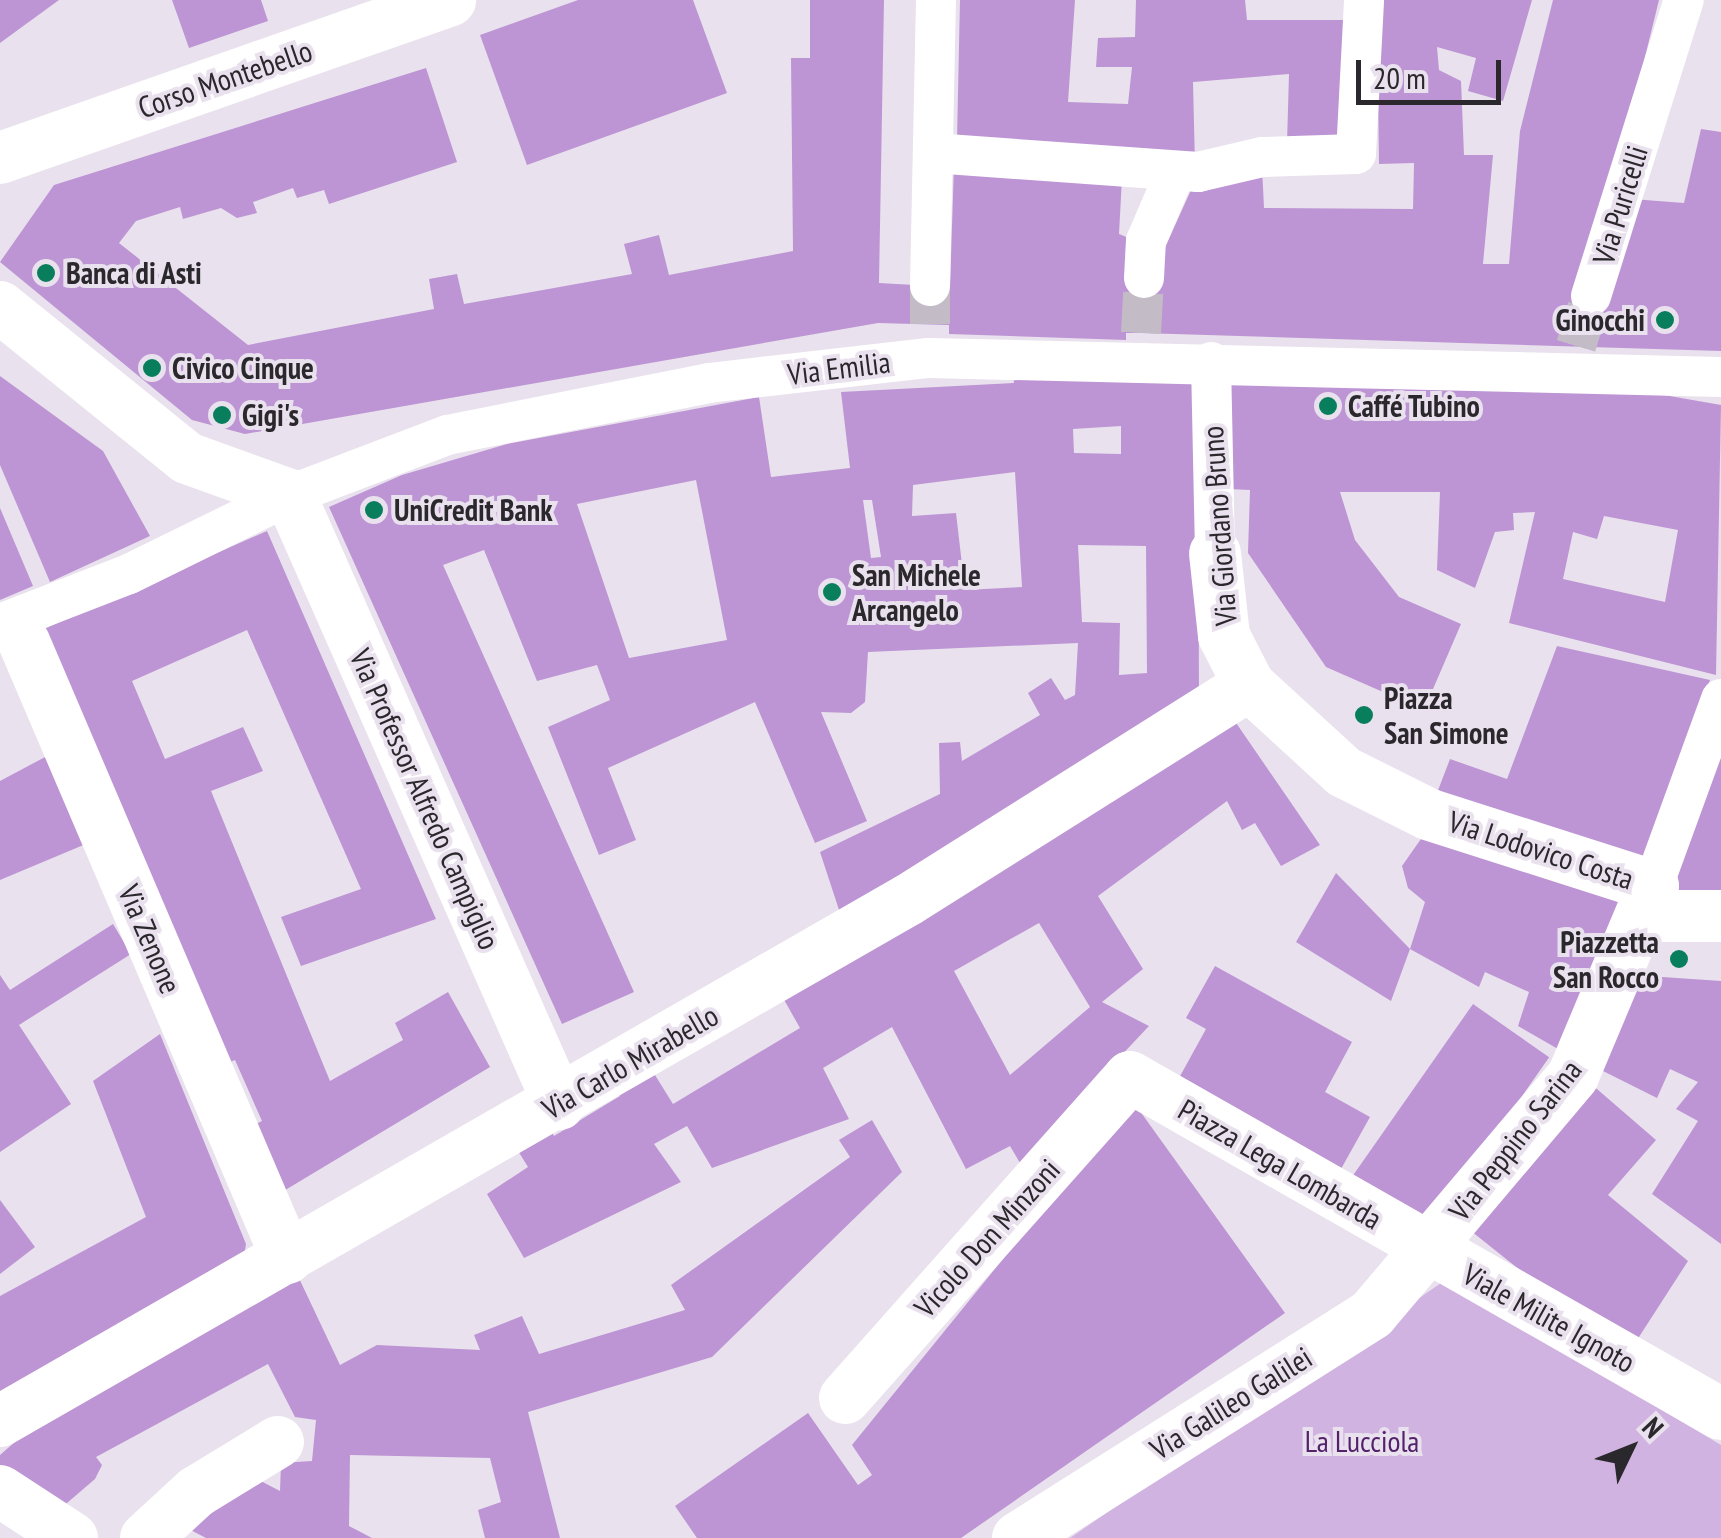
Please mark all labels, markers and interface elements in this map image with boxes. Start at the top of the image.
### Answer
street label: Corso Montebello [133,32,317,126]
scale bar [1361,40,1506,102]
text: 20 m [1373,58,1426,97]
street label: Via Puricelli [1585,141,1655,269]
place label: Banca di Asti [66,255,203,291]
marker: Banca di Asti [35,262,57,284]
place label: Ginocchi [1556,302,1645,338]
marker: Ginocchi [1654,309,1676,331]
street label: Via Emilia [786,344,892,392]
place label: Civico Cinque [172,350,314,386]
marker: Civico Cinque [141,357,163,379]
place label: Caffé Tubino [1348,388,1481,424]
marker: Caffé Tubino [1317,395,1339,417]
place label: Gigi's [242,397,299,433]
marker: Gigi's [211,404,233,426]
street label: Via Giordano Bruno [1194,425,1244,627]
place label: UniCredit Bank [394,492,553,528]
marker: UniCredit Bank [363,499,385,521]
place label: San Michele Arcangelo [852,557,981,628]
marker: San Michele Arcangelo [821,581,843,603]
street label: Via Professor Alfredo Campiglio [342,643,508,955]
place label: Piazza San Simone [1384,680,1509,750]
marker: Piazza San Simone [1353,704,1375,726]
street label: Via Lodovico Costa [1444,803,1638,897]
street label: Via Zenone [111,879,189,999]
place label: Piazzetta San Rocco [1553,924,1659,994]
marker: Piazzetta San Rocco [1668,948,1690,970]
street label: Via Carlo Mirabello [536,997,724,1127]
street label: Via Peppino Sarina [1441,1053,1589,1227]
street label: Piazza Lega Lombarda [1172,1091,1388,1237]
street label: Vicolo Don Minzoni [907,1152,1067,1324]
street label: Viale Milite Ignoto [1457,1256,1641,1380]
street label: Via Galileo Galilei [1144,1339,1318,1467]
north arrow [1581,1398,1681,1498]
text: N [1635,1409,1672,1445]
park label: La Lucciola [1305,1423,1419,1459]

